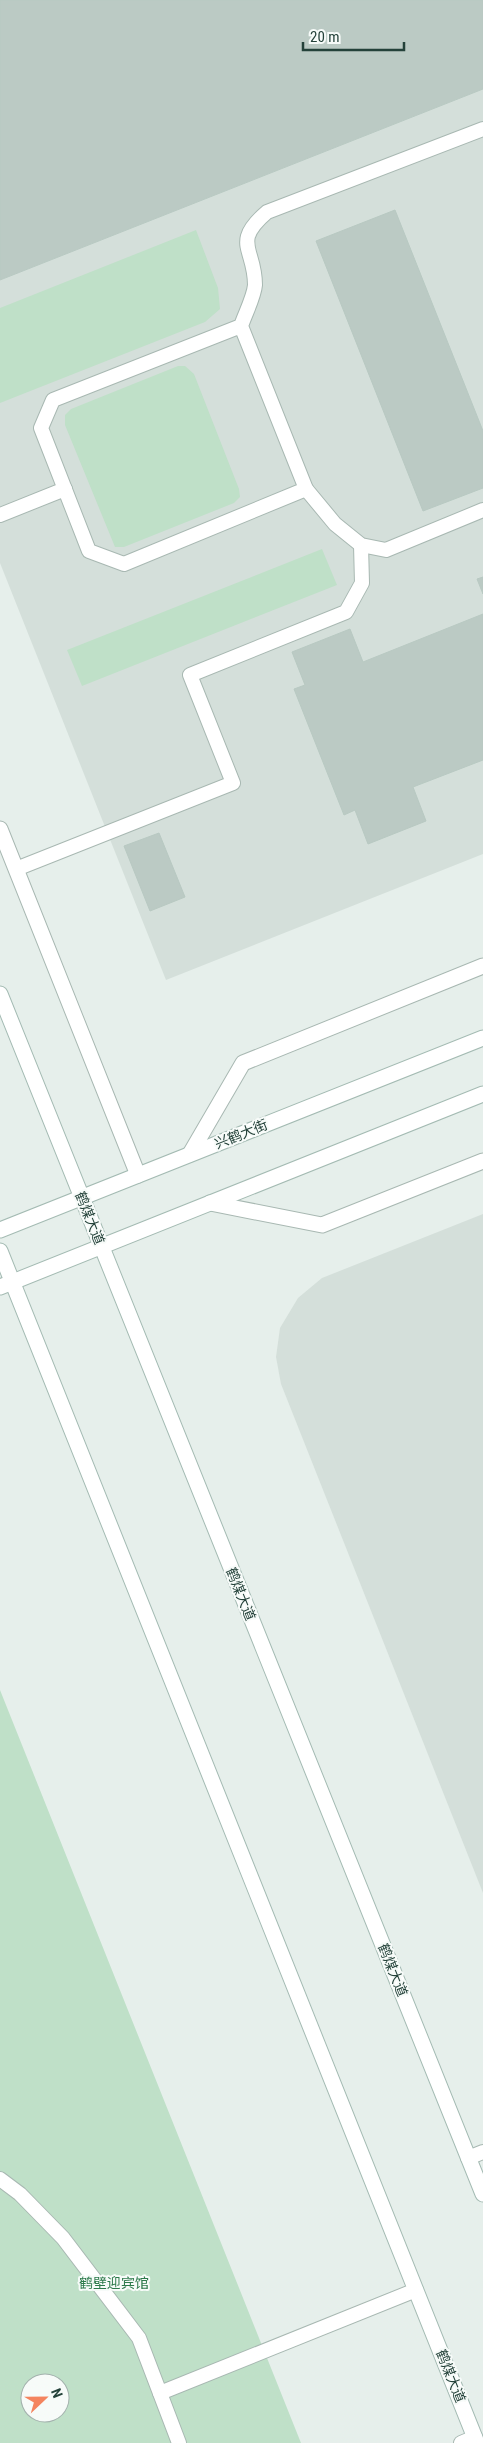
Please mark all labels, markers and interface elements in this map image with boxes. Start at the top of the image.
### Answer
scale bar [303,20,404,52]
text: 20 m [310,28,340,46]
street label: 兴鹤大街 [212,1116,270,1152]
street label: 鹤煤大道 [72,1189,108,1247]
street label: 鹤煤大道 [223,1565,259,1623]
street label: 鹤煤大道 [375,1941,411,1999]
park label: 鹤壁迎宾馆 [79,2275,149,2291]
street label: 鹤煤大道 [433,2347,469,2405]
north arrow [20,2373,70,2423]
text: N [48,2386,66,2400]

